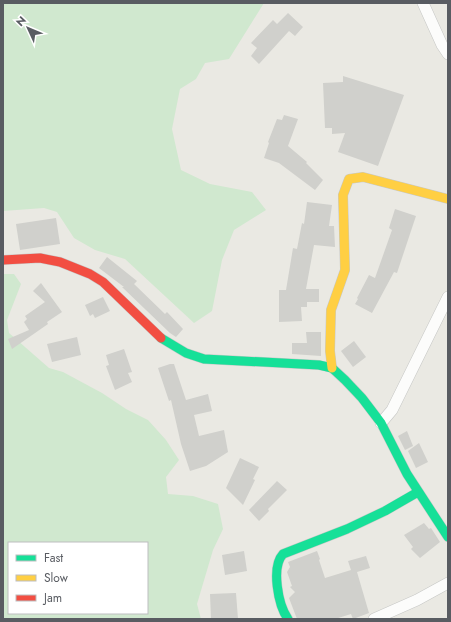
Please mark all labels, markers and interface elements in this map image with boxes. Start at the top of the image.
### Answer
north arrow [8,8,48,48]
text: N [12,12,30,30]
legend [8,542,148,614]
text: Fast [44,549,63,567]
text: Slow [44,569,69,587]
text: Jam [42,589,62,607]

